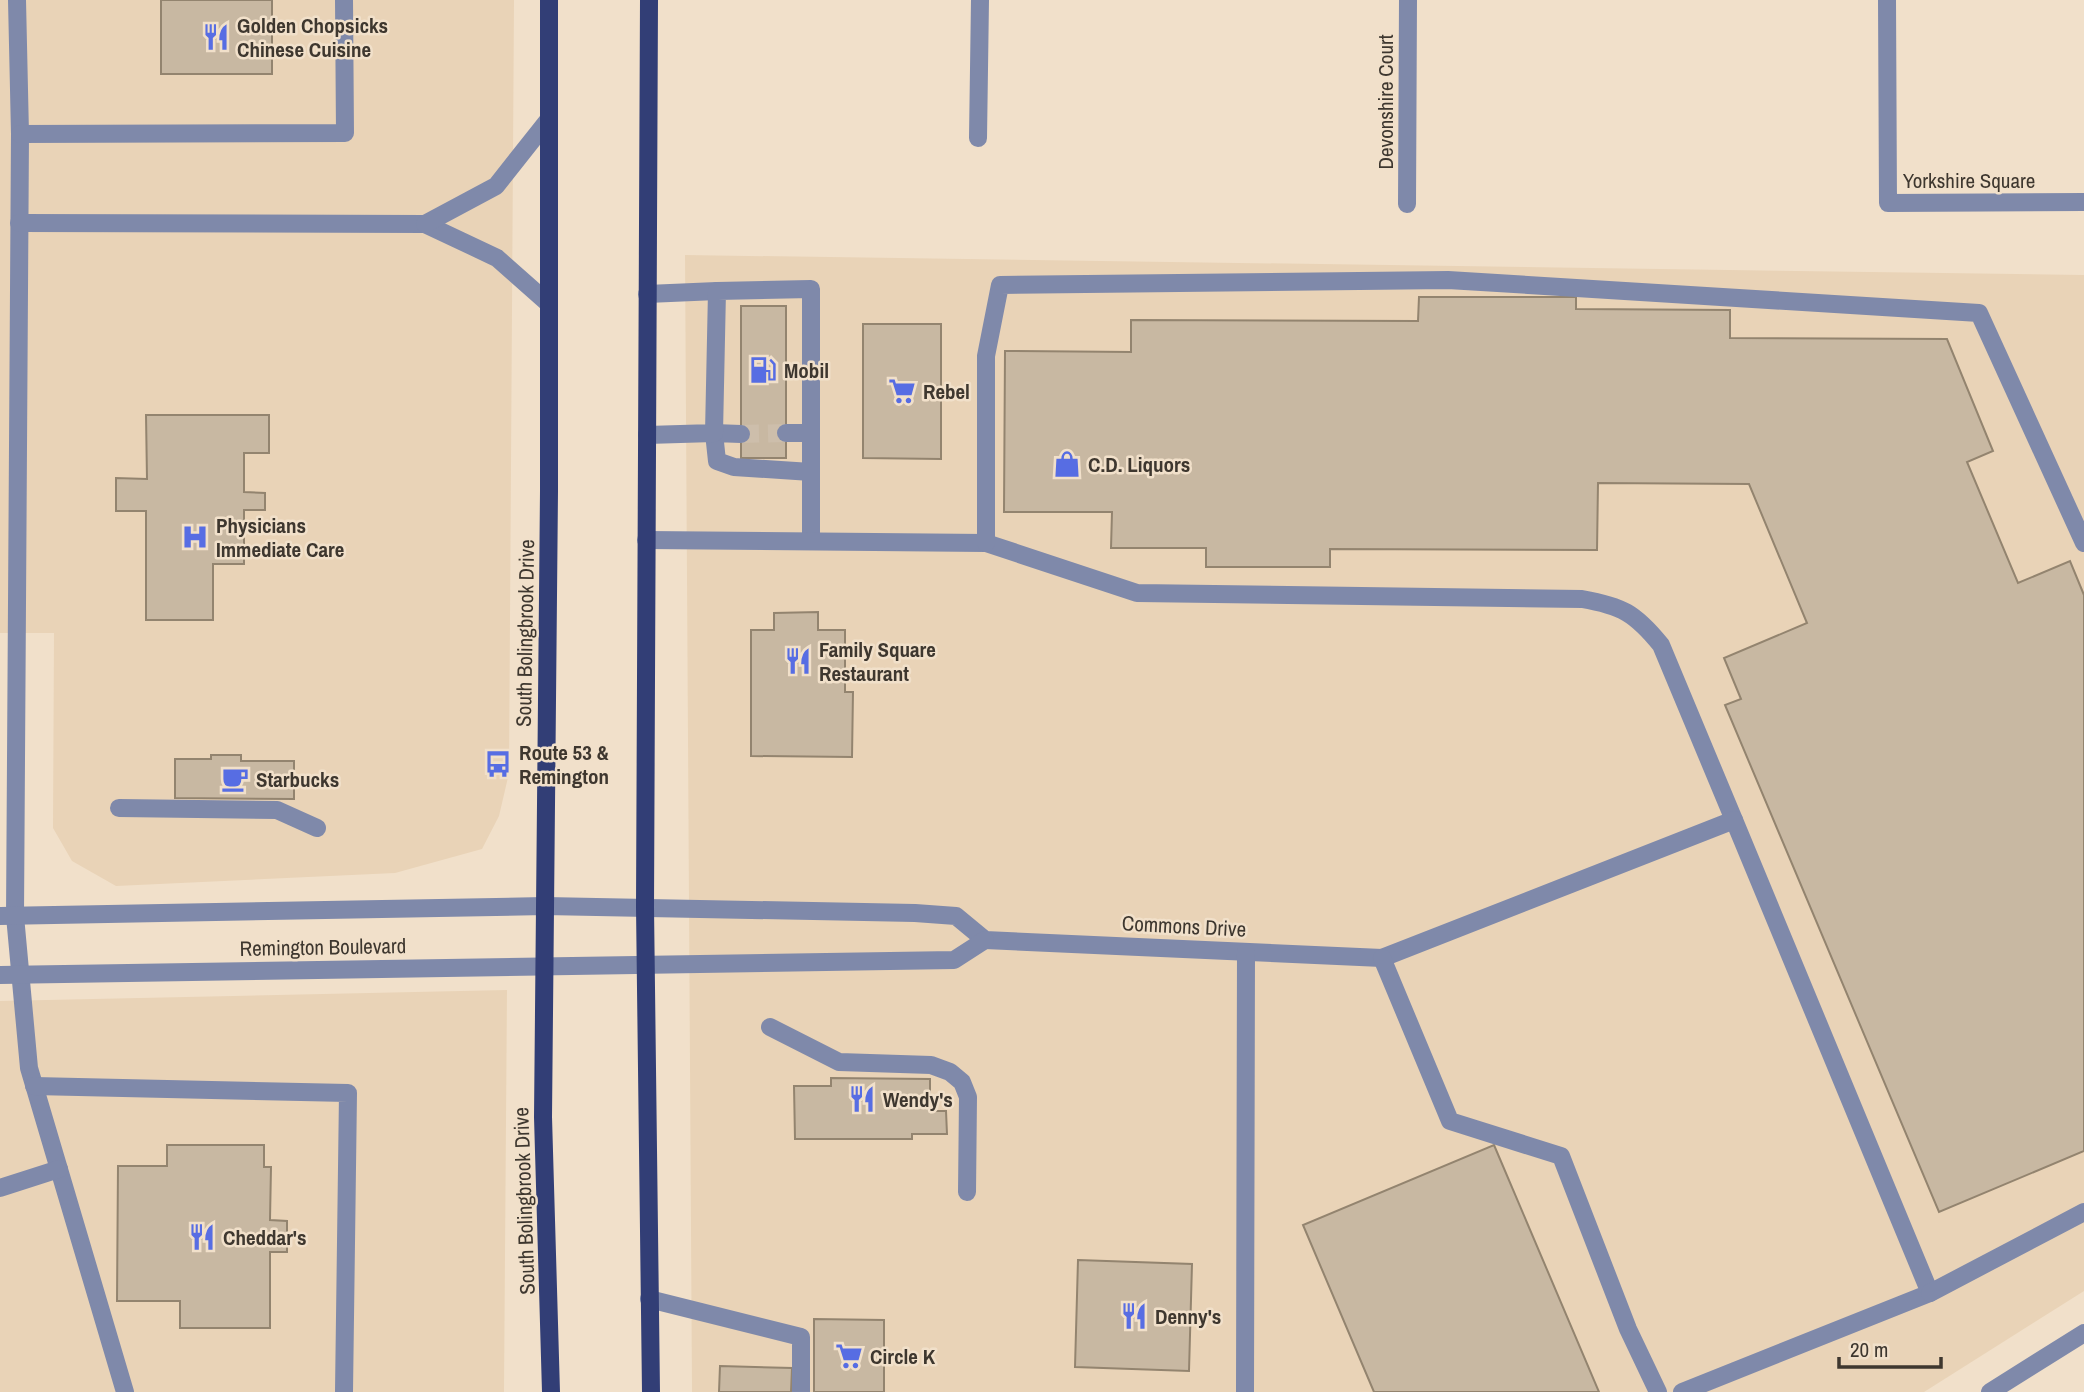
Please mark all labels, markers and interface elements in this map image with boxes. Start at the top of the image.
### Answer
place label: Golden Chopsicks Chinese Cuisine [237,11,388,64]
restaurant icon: Golden Chopsicks Chinese Cuisine [201,22,231,52]
street label: Devonshire Court [1371,34,1400,169]
street label: Yorkshire Square [1903,166,2035,195]
fuel station icon: Mobil [748,355,778,385]
place label: Mobil [784,356,829,385]
supermarket icon: Rebel [887,376,917,406]
place label: Rebel [923,377,970,406]
shop icon: C.D. Liquors [1052,449,1082,479]
place label: C.D. Liquors [1088,450,1190,479]
place label: Physicians Immediate Care [216,511,344,564]
hospital icon: Physicians Immediate Care [180,522,210,552]
street label: South Bolingbrook Drive [509,539,541,727]
place label: Family Square Restaurant [819,635,936,688]
restaurant icon: Family Square Restaurant [783,646,813,676]
place label: Route 53 & Remington [519,738,610,791]
bus stop icon: Route 53 & Remington [483,749,513,779]
cafe icon: Starbucks [220,764,250,794]
place label: Starbucks [256,765,339,794]
street label: Commons Drive [1121,908,1247,944]
street label: Remington Boulevard [239,931,407,963]
restaurant icon: Wendy's [847,1084,877,1114]
place label: Wendy's [883,1085,953,1114]
street label: South Bolingbrook Drive [506,1107,542,1295]
restaurant icon: Cheddar's [187,1222,217,1252]
place label: Cheddar's [223,1223,307,1252]
restaurant icon: Denny's [1119,1301,1149,1331]
place label: Denny's [1155,1302,1221,1331]
scale bar [1839,1326,1940,1370]
text: 20 m [1850,1335,1888,1364]
supermarket icon: Circle K [834,1341,864,1371]
place label: Circle K [870,1342,936,1371]

